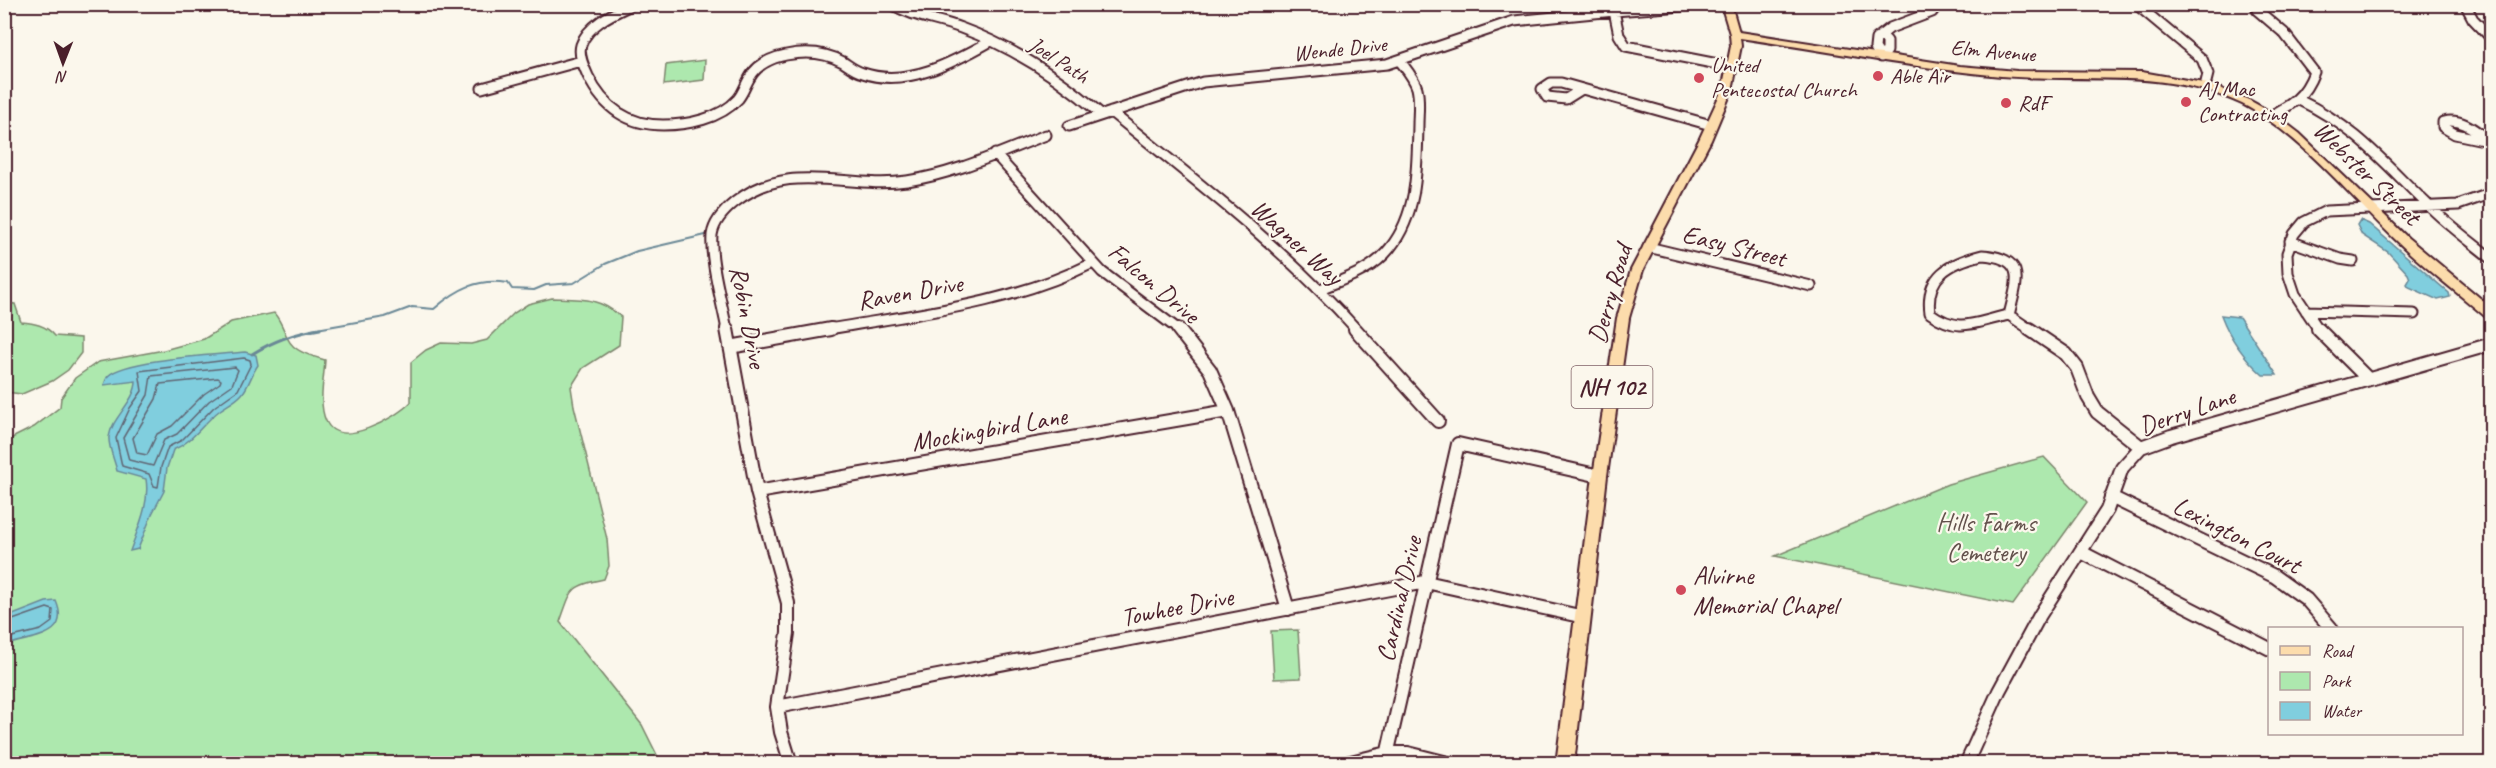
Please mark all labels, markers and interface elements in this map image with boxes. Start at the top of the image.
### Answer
street label: Joel Path [1023,30,1095,90]
street label: Wende Drive [1292,30,1390,68]
north arrow [33,33,93,93]
street label: Elm Avenue [1950,33,2038,69]
place label: United Pentecostal Church [1711,51,1859,104]
place label: Able Air [1890,62,1952,90]
text: N [55,67,68,87]
marker: Able Air [1871,69,1885,83]
marker: United Pentecostal Church [1692,71,1706,85]
place label: AJ Mac Contracting [2198,75,2288,128]
place label: RdF [2018,89,2053,117]
marker: AJ Mac Contracting [2179,95,2193,109]
marker: RdF [1999,96,2013,110]
street label: Webster Street [2306,114,2429,234]
street label: Wagner Way [1244,192,1352,294]
street label: Easy Street [1679,217,1791,275]
street label: Falcon Drive [1101,235,1209,333]
street label: Derry Road [1580,237,1641,347]
street label: Robin Drive [722,263,775,373]
street label: Raven Drive [855,266,968,317]
road number: NH 102 [1572,366,1652,408]
street label: Derry Lane [2135,379,2241,443]
street label: Mockingbird Lane [909,399,1071,459]
street label: Lexington Court [2168,489,2309,582]
park label: Hills Farms Cemetery [1936,506,2038,569]
street label: Cardinal Drive [1369,532,1430,665]
place label: Alvirne Memorial Chapel [1693,559,1842,622]
street label: Towhee Drive [1118,580,1237,634]
marker: Alvirne Memorial Chapel [1674,583,1688,597]
legend [2268,627,2463,735]
text: Road [2322,640,2355,662]
text: Park [2322,670,2352,692]
text: Water [2322,700,2363,722]

